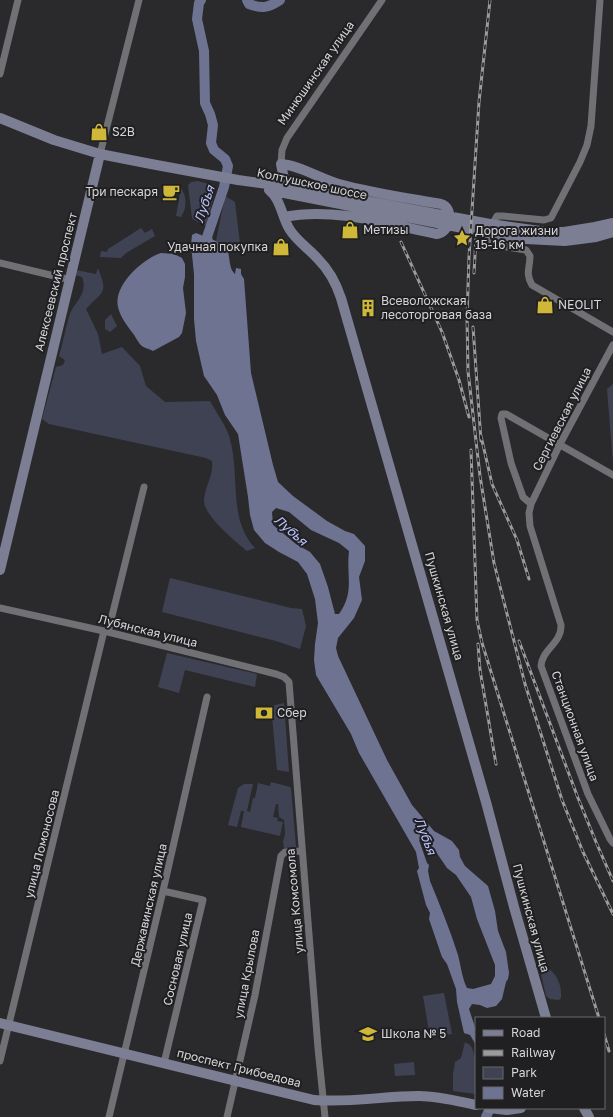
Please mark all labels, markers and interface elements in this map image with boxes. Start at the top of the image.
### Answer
street label: Минюшинская улица [274,18,357,128]
shop icon: S2B [89,122,109,142]
place label: S2B [112,124,135,139]
street label: Колтушское шоссе [256,165,369,203]
cafe icon: Три пескаря [161,182,181,202]
water label: Лубья [190,182,218,225]
place label: Три пескаря [85,184,158,199]
street label: Алексеевский проспект [31,211,80,353]
shop icon: Метизы [340,220,360,240]
place label: Метизы [363,222,408,237]
place label: Дорога жизни 15-16 км [475,223,558,252]
place icon: Дорога жизни 15-16 км [452,228,472,248]
shop icon: Удачная покупка [271,237,291,257]
place label: Удачная покупка [167,239,268,254]
place label: Всеволожская лесоторговая база [381,293,492,322]
shop icon: NEOLIT [535,295,555,315]
place label: NEOLIT [558,297,602,312]
building icon: Всеволожская лесоторговая база [358,298,378,318]
street label: Сергиевская улица [529,364,594,473]
water label: Лубья [271,511,312,550]
street label: Пушкинская улица [422,550,467,662]
street label: Лубянская улица [97,611,199,650]
street label: Станционная улица [549,669,602,783]
bank icon: Сбер [254,703,274,723]
place label: Сбер [277,705,307,720]
street label: улица Ломоносова [21,788,62,900]
water label: Лубья [412,815,441,858]
street label: Державинская улица [127,842,170,968]
street label: улица Комсомола [282,848,307,954]
street label: Пушкинская улица [510,862,553,974]
street label: Сосновая улица [160,911,196,1007]
street label: улица Крылова [231,928,263,1020]
legend [475,1017,605,1109]
school or university icon: Школа № 5 [358,1024,378,1044]
text: Road [511,1025,540,1040]
place label: Школа № 5 [381,1026,446,1041]
street label: проспект Грибоедова [175,1045,303,1090]
text: Railway [511,1045,556,1060]
text: Park [511,1065,537,1080]
text: Water [511,1085,545,1100]

